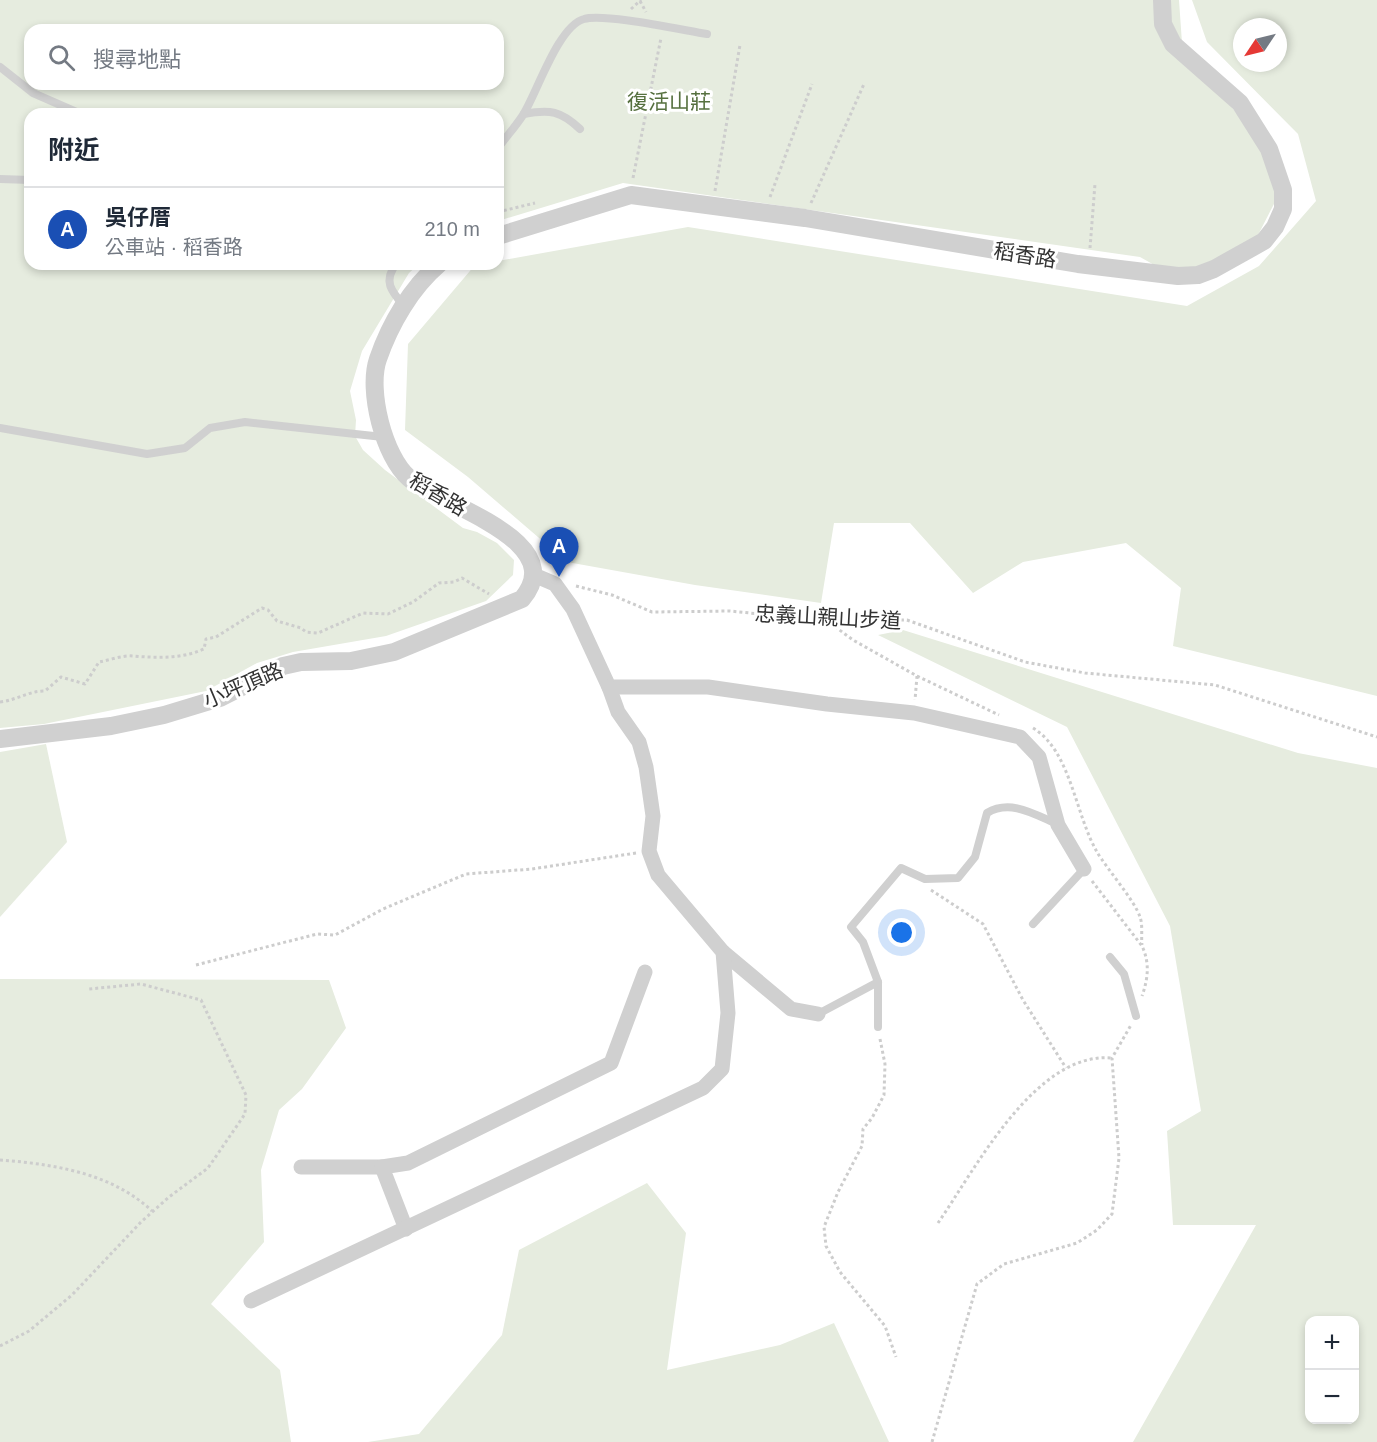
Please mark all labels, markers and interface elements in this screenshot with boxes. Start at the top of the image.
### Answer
north arrow [1233,18,1287,72]
search box [24,24,504,90]
icon: search [45,41,78,74]
text: 搜尋地點 [93,47,181,72]
park label: 復活山莊 [627,90,711,113]
text: 附近 [48,135,100,165]
text: 吳仔厝 [105,205,171,230]
text: A [60,218,75,240]
text: 210 m [424,218,480,240]
text: 公車站 · 稻香路 [105,236,243,258]
street label: 稻香路 [992,239,1058,271]
street label: 稻香路 [405,468,471,520]
pin: A [540,528,578,577]
street label: 忠義山親山步道 [754,602,902,632]
street label: 小坪頂路 [200,658,286,712]
your location [887,918,916,947]
map controls [1305,1316,1359,1424]
button: + [1305,1316,1359,1370]
button: − [1305,1370,1359,1424]

